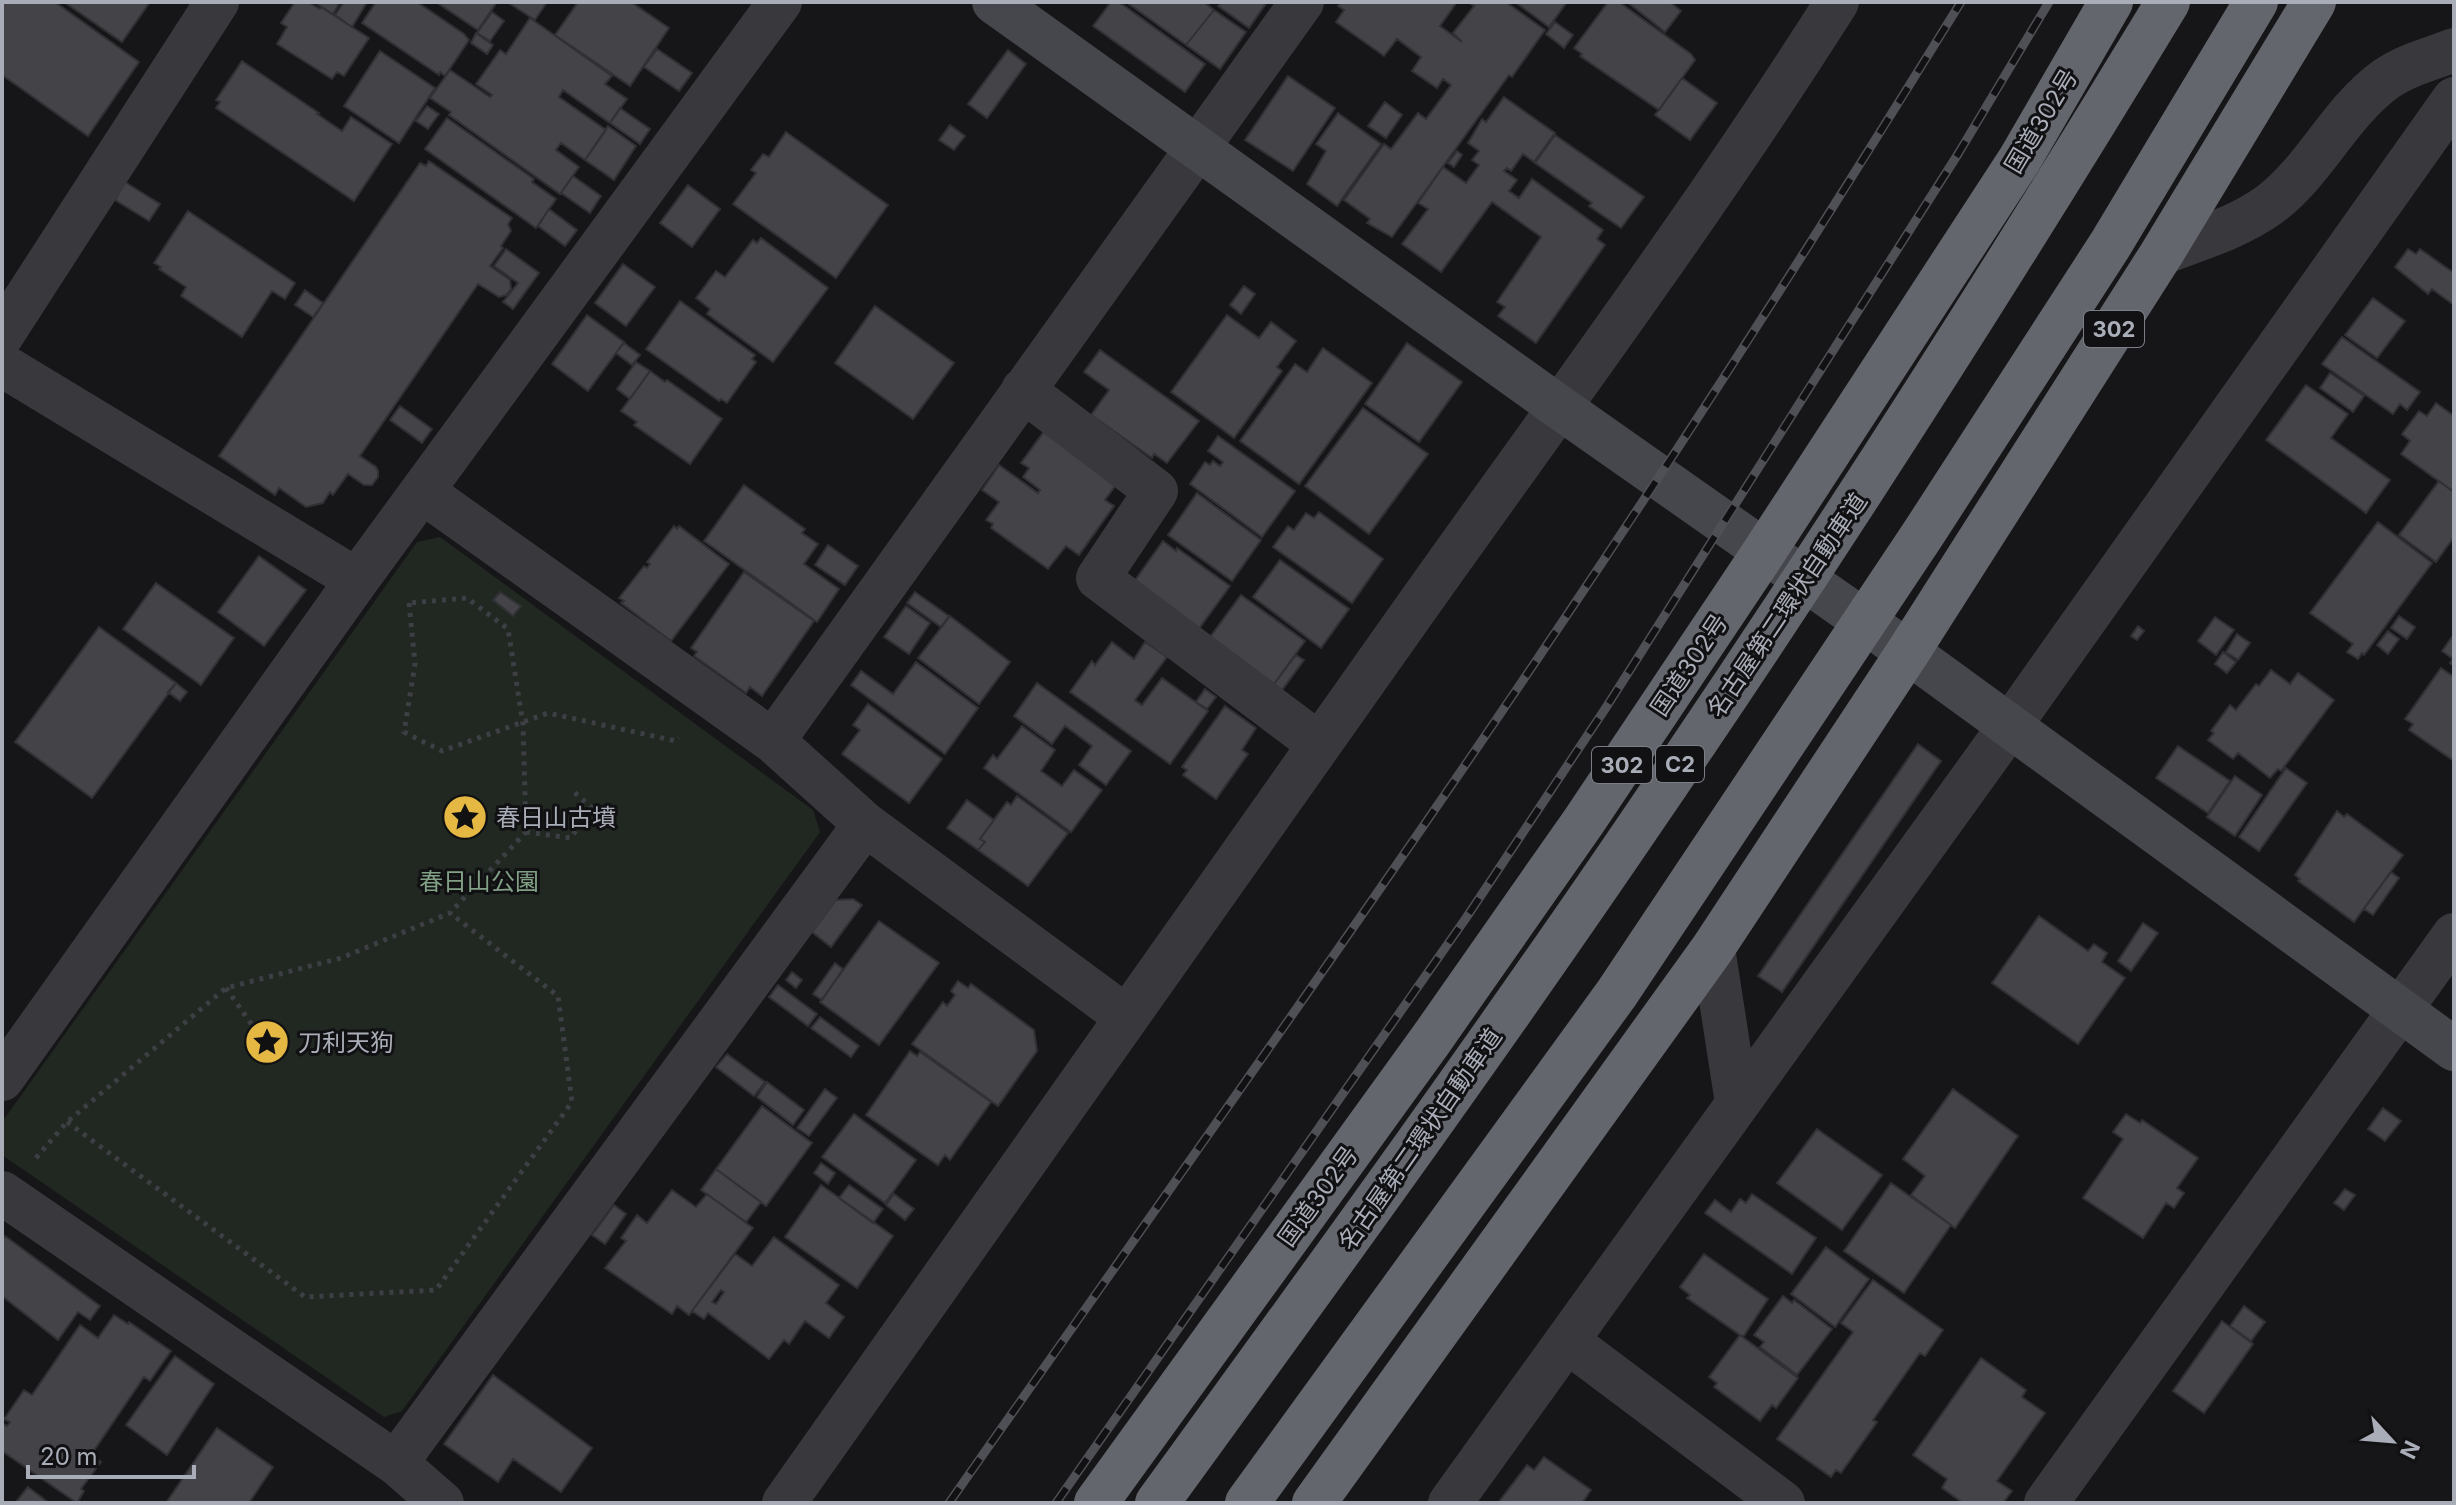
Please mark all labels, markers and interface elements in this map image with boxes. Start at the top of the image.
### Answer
street label: 国道302号 [1999,64,2083,178]
road number: 302 [2084,311,2144,347]
street label: 名古屋第二環状自動車道 [1701,487,1873,723]
street label: 国道302号 [1644,609,1734,721]
road number: C2 [1656,746,1704,782]
road number: 302 [1592,747,1652,783]
place icon: 春日山古墳 [441,793,489,841]
place label: 春日山古墳 [496,803,616,832]
park label: 春日山公園 [419,867,539,896]
place icon: 刀利天狗 [243,1018,291,1066]
street label: 名古屋第二環状自動車道 [1332,1023,1508,1255]
place label: 刀利天狗 [298,1028,394,1057]
street label: 国道302号 [1272,1140,1364,1252]
north arrow [2352,1401,2432,1481]
scale bar [28,1429,194,1479]
text: N [2395,1437,2425,1463]
text: 20 m [40,1442,98,1471]

